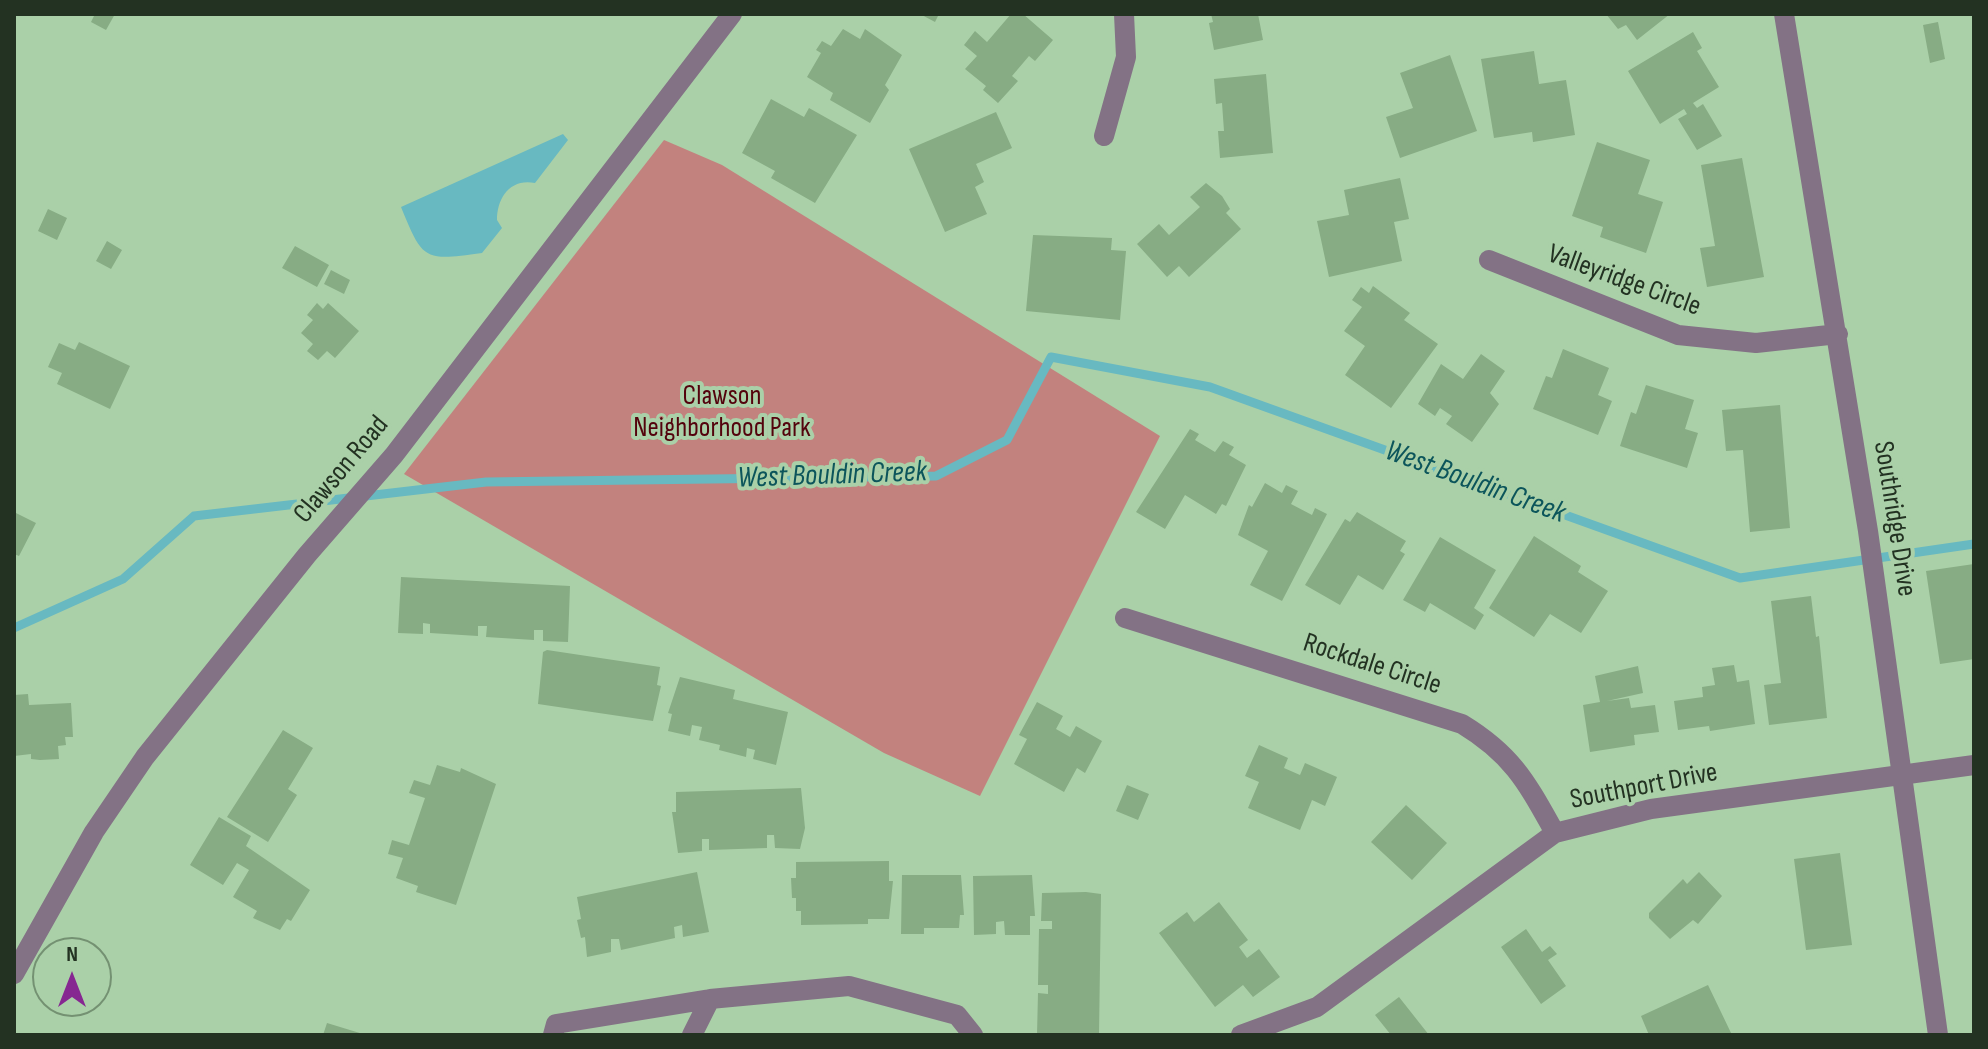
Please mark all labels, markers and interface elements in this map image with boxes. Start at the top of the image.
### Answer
street label: Valleyridge Circle [1543,238,1705,324]
park label: Clawson Neighborhood Park [633,380,811,446]
street label: Clawson Road [287,409,397,531]
water label: West Bouldin Creek [1380,434,1570,532]
street label: Southridge Drive [1865,439,1923,599]
water label: West Bouldin Creek [737,455,927,497]
street label: Rockdale Circle [1299,627,1445,703]
street label: Southport Drive [1568,756,1720,818]
north arrow [32,937,112,1017]
text: N [66,941,78,968]

